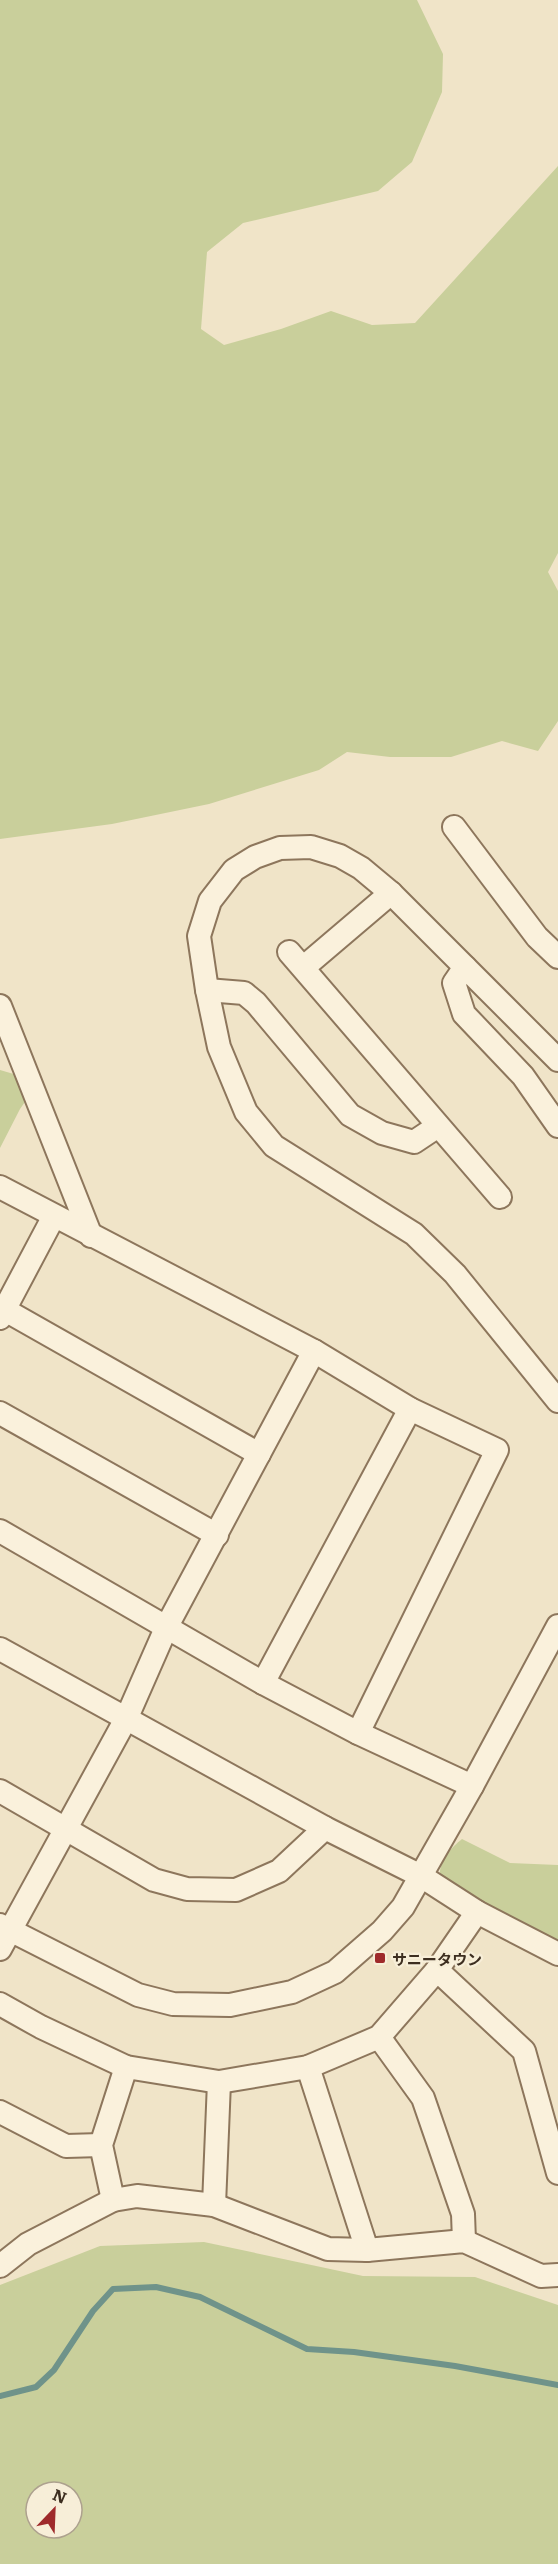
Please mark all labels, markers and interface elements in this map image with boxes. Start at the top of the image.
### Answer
place label: サニータウン [392,1947,482,1970]
marker: サニータウン [373,1951,387,1965]
north arrow [24,2480,84,2540]
text: N [49,2482,71,2509]

